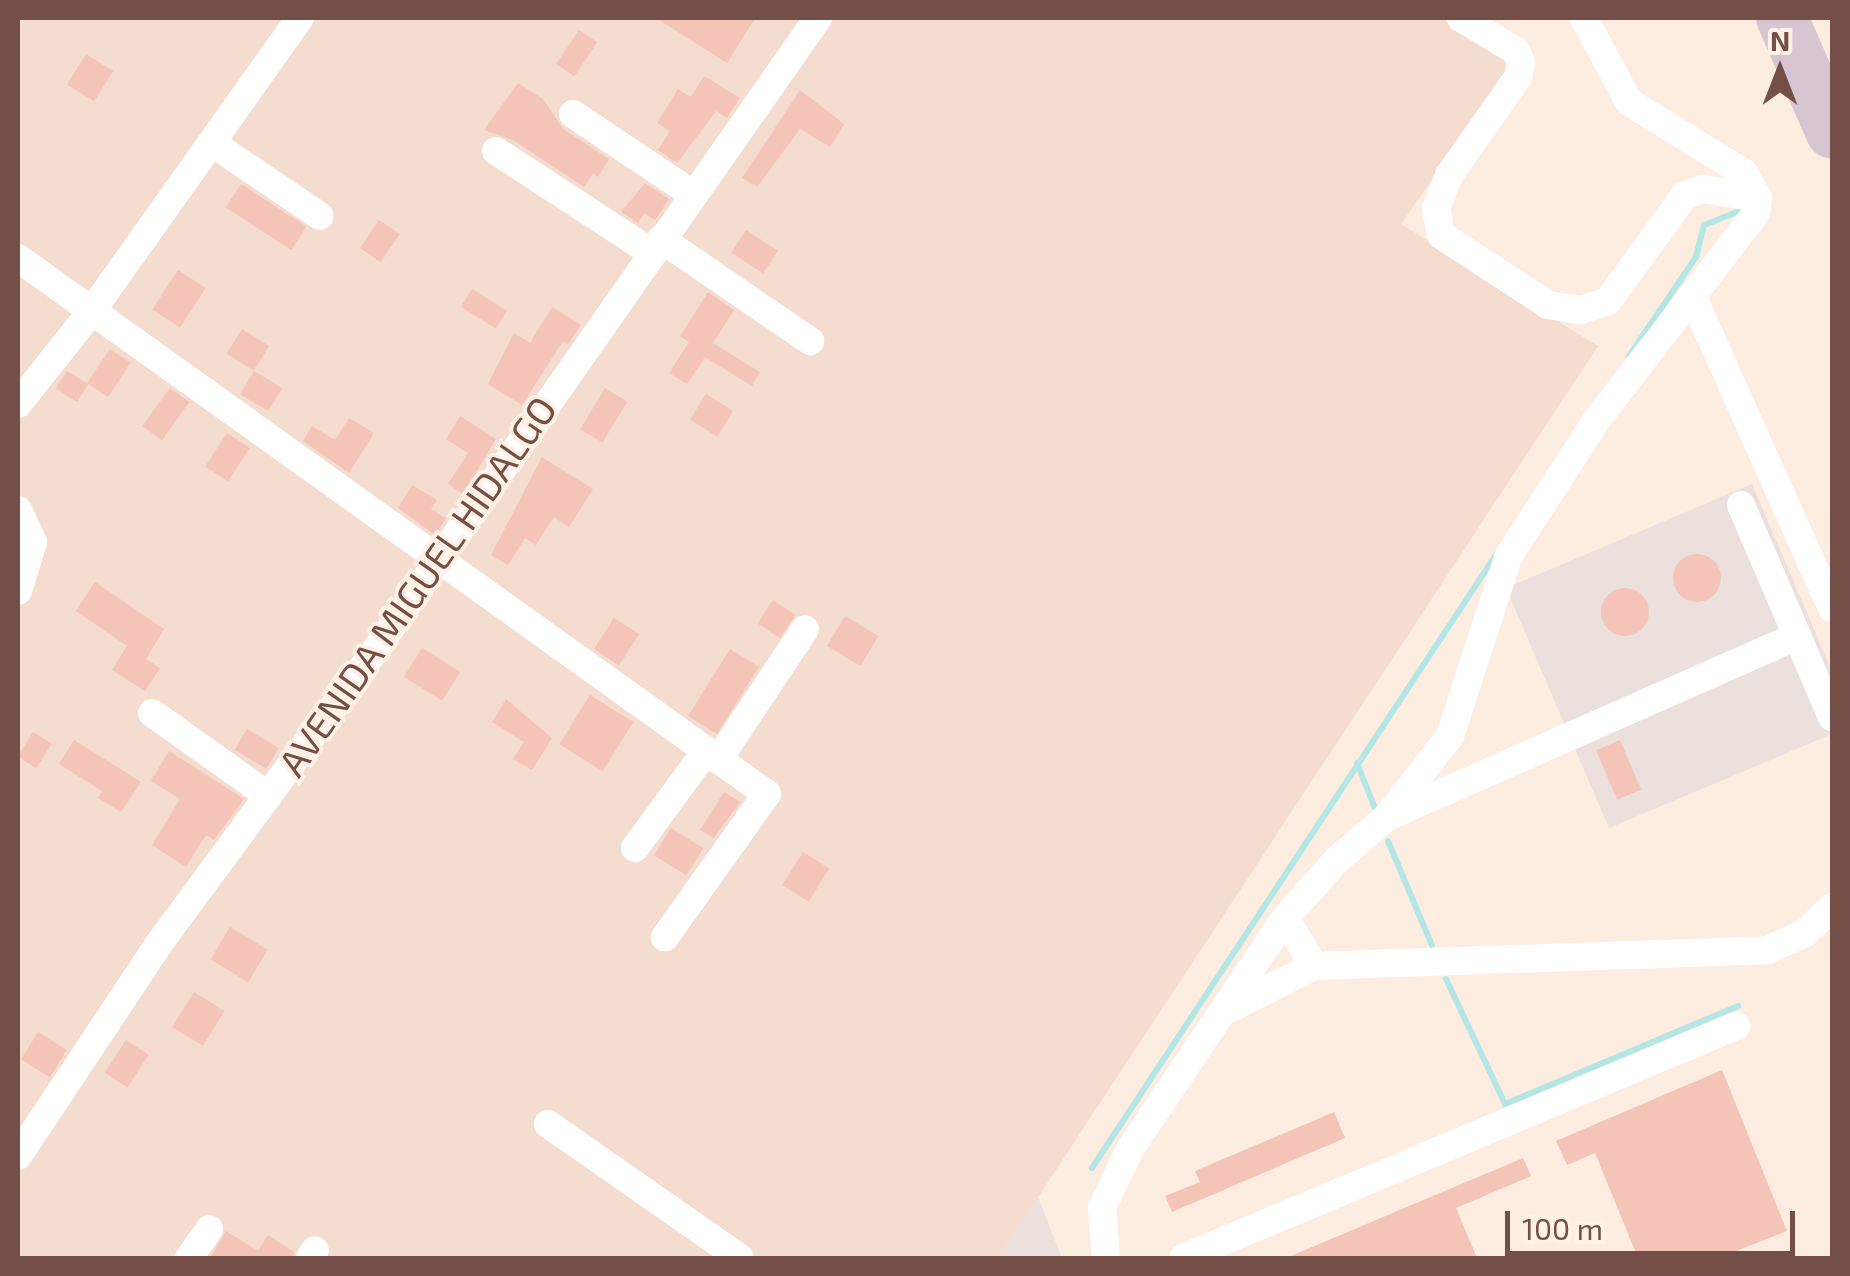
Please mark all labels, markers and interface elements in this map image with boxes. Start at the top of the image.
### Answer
north arrow [1730,20,1830,120]
text: N [1770,23,1790,57]
street label: AVENIDA MIGUEL HIDALGO [268,387,566,785]
scale bar [1510,1191,1800,1253]
text: 100 m [1522,1210,1603,1246]

